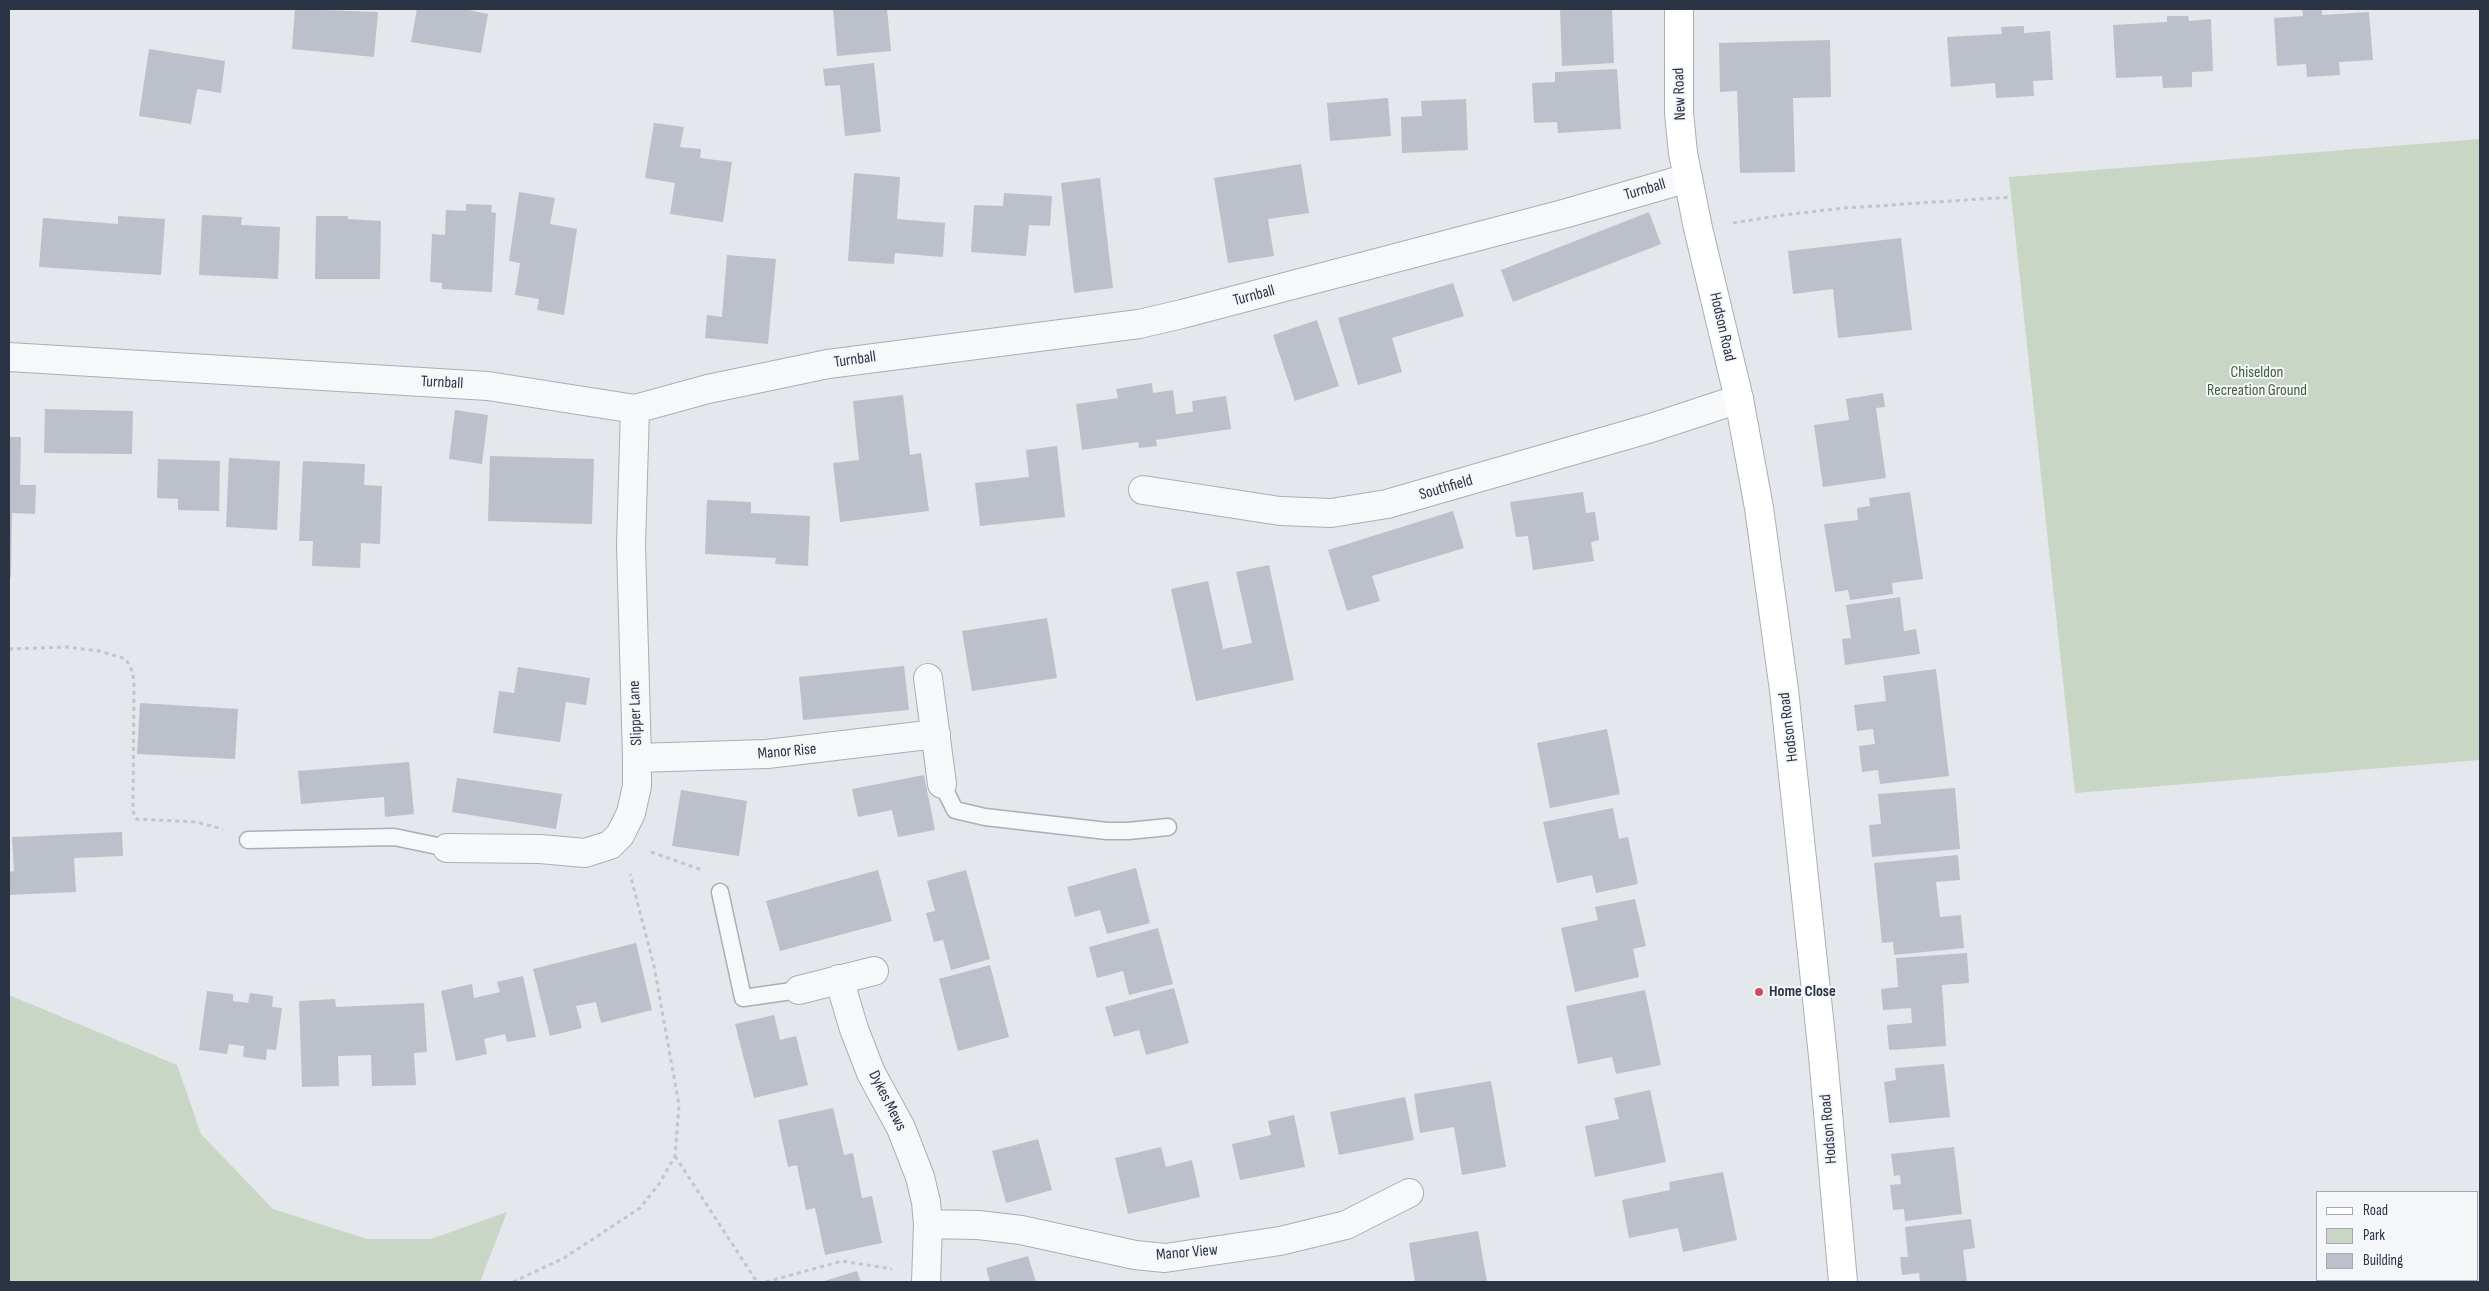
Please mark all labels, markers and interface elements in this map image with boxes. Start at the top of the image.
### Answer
street label: New Road [1669,67,1691,121]
street label: Turnball [1622,175,1668,205]
street label: Turnball [1231,281,1277,311]
street label: Hodson Road [1705,291,1739,363]
street label: Turnball [833,348,877,372]
park label: Chiseldon Recreation Ground [2207,363,2307,401]
street label: Turnball [420,372,464,394]
street label: Southfield [1417,471,1475,505]
street label: Slipper Lane [625,680,647,746]
street label: Hodson Road [1775,691,1803,763]
street label: Manor Rise [757,740,817,764]
place label: Home Close [1769,982,1836,1002]
marker: Home Close [1753,986,1765,998]
street label: Dykes Mews [864,1068,910,1134]
street label: Hodson Road [1816,1093,1842,1165]
legend [2316,1191,2479,1281]
text: Road [2363,1201,2388,1220]
text: Park [2363,1226,2385,1245]
street label: Manor View [1155,1241,1219,1265]
text: Building [2363,1251,2403,1270]

